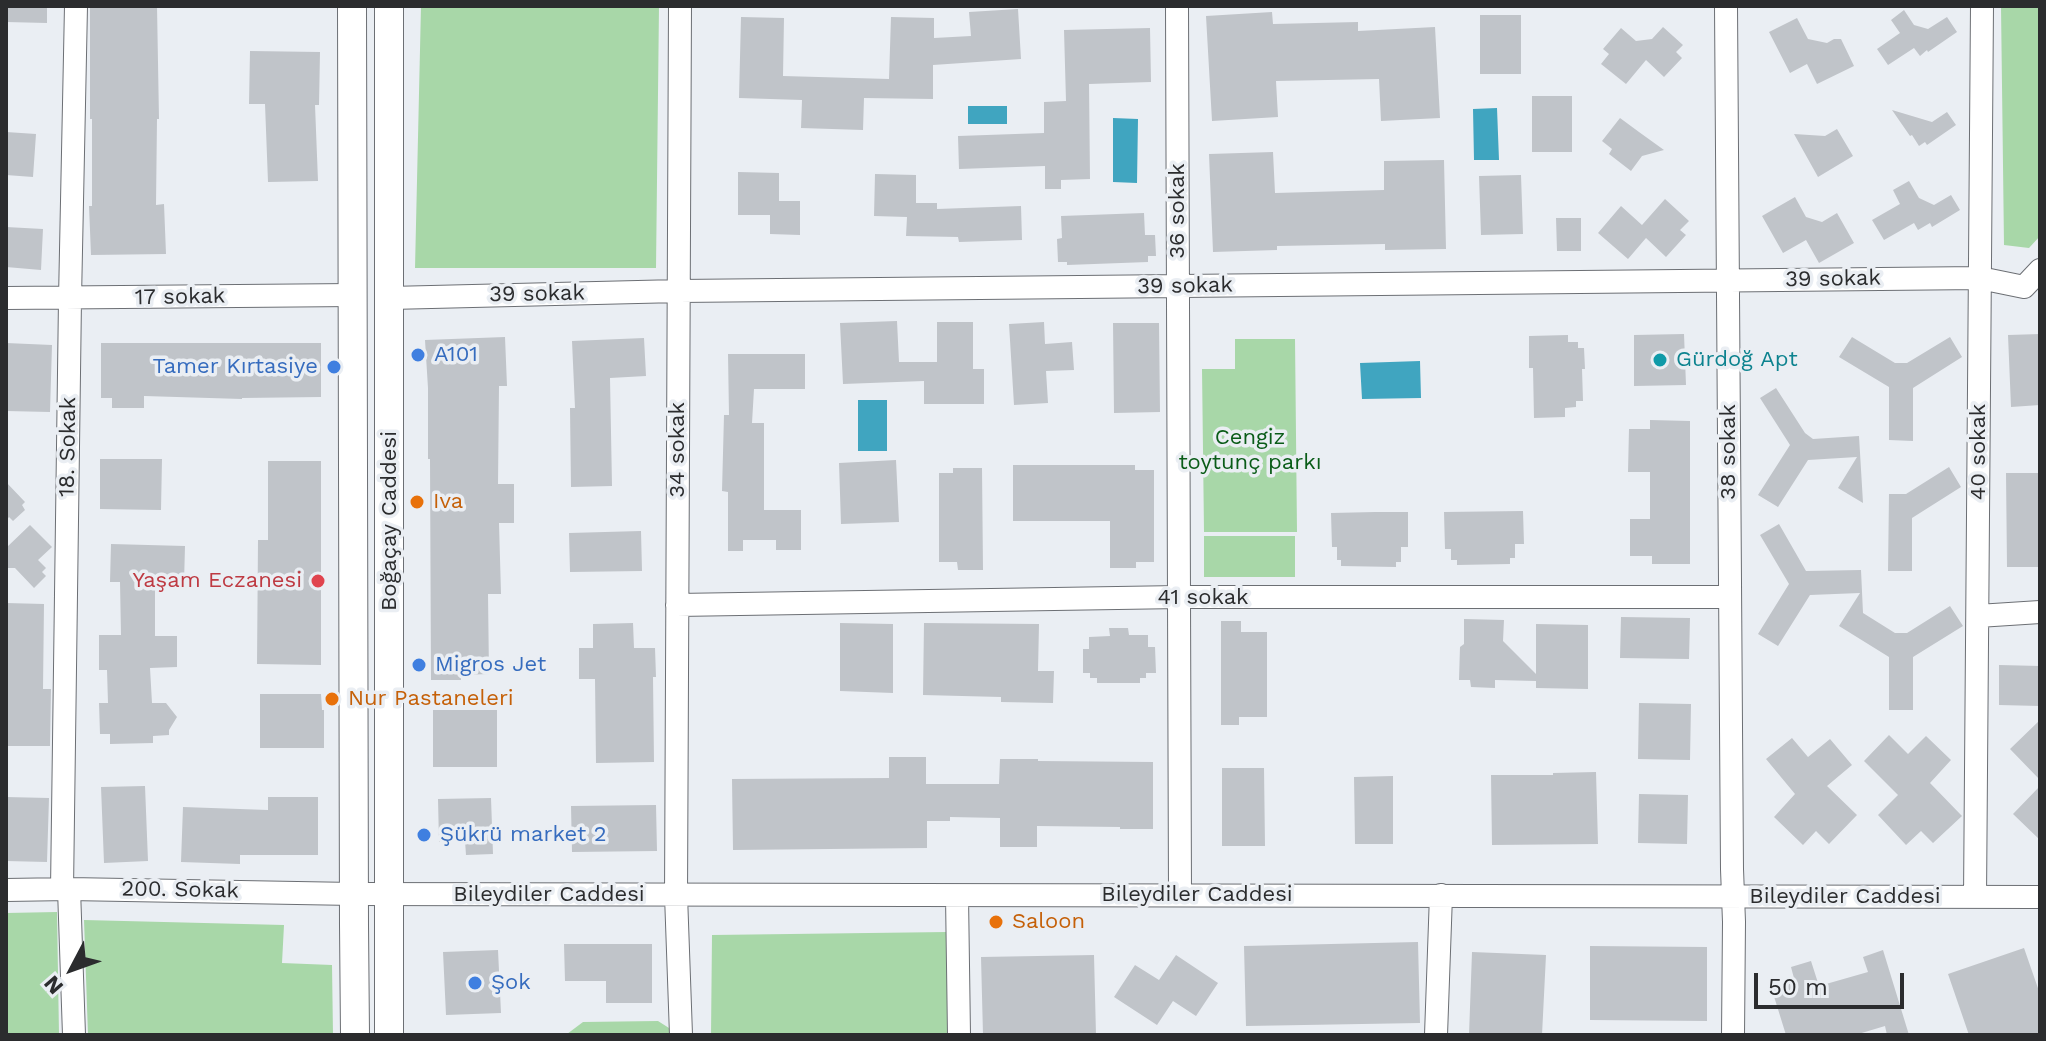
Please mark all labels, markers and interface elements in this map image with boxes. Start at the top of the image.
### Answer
street label: 36 sokak [1165,163,1191,259]
street label: 39 sokak [1785,265,1881,293]
street label: 39 sokak [1137,272,1233,300]
street label: 39 sokak [489,280,585,308]
street label: 17 sokak [135,283,225,311]
place label: A101 [434,342,478,368]
marker: A101 [409,346,427,364]
place label: Gürdoğ Apt [1676,347,1798,373]
marker: Gürdoğ Apt [1651,351,1669,369]
place label: Tamer Kırtasiye [153,354,318,380]
marker: Tamer Kırtasiye [325,358,343,376]
street label: 18. Sokak [54,397,82,497]
street label: 34 sokak [665,402,691,498]
street label: 38 sokak [1716,404,1742,500]
street label: 40 sokak [1966,404,1992,500]
park label: Cengiz toytunç parkı [1178,425,1322,476]
street label: Boğaçay Caddesi [377,431,403,611]
place label: Iva [433,489,463,515]
marker: Iva [408,493,426,511]
place label: Yaşam Eczanesi [132,568,302,594]
marker: Yaşam Eczanesi [309,572,327,590]
street label: 41 sokak [1157,585,1249,611]
place label: Migros Jet [435,652,546,678]
marker: Migros Jet [410,656,428,674]
place label: Nur Pastaneleri [348,686,514,712]
marker: Nur Pastaneleri [323,690,341,708]
place label: Şükrü market 2 [440,822,606,848]
marker: Şükrü market 2 [415,826,433,844]
street label: 200. Sokak [121,876,239,904]
street label: Bileydiler Caddesi [453,882,645,908]
street label: Bileydiler Caddesi [1101,882,1293,908]
street label: Bileydiler Caddesi [1749,884,1941,910]
place label: Saloon [1012,909,1085,935]
marker: Saloon [987,913,1005,931]
north arrow [32,929,112,1009]
scale bar [1758,957,1908,1007]
place label: Şok [491,970,531,996]
text: N [39,971,68,999]
text: 50 m [1768,973,1828,1001]
marker: Şok [466,974,484,992]

